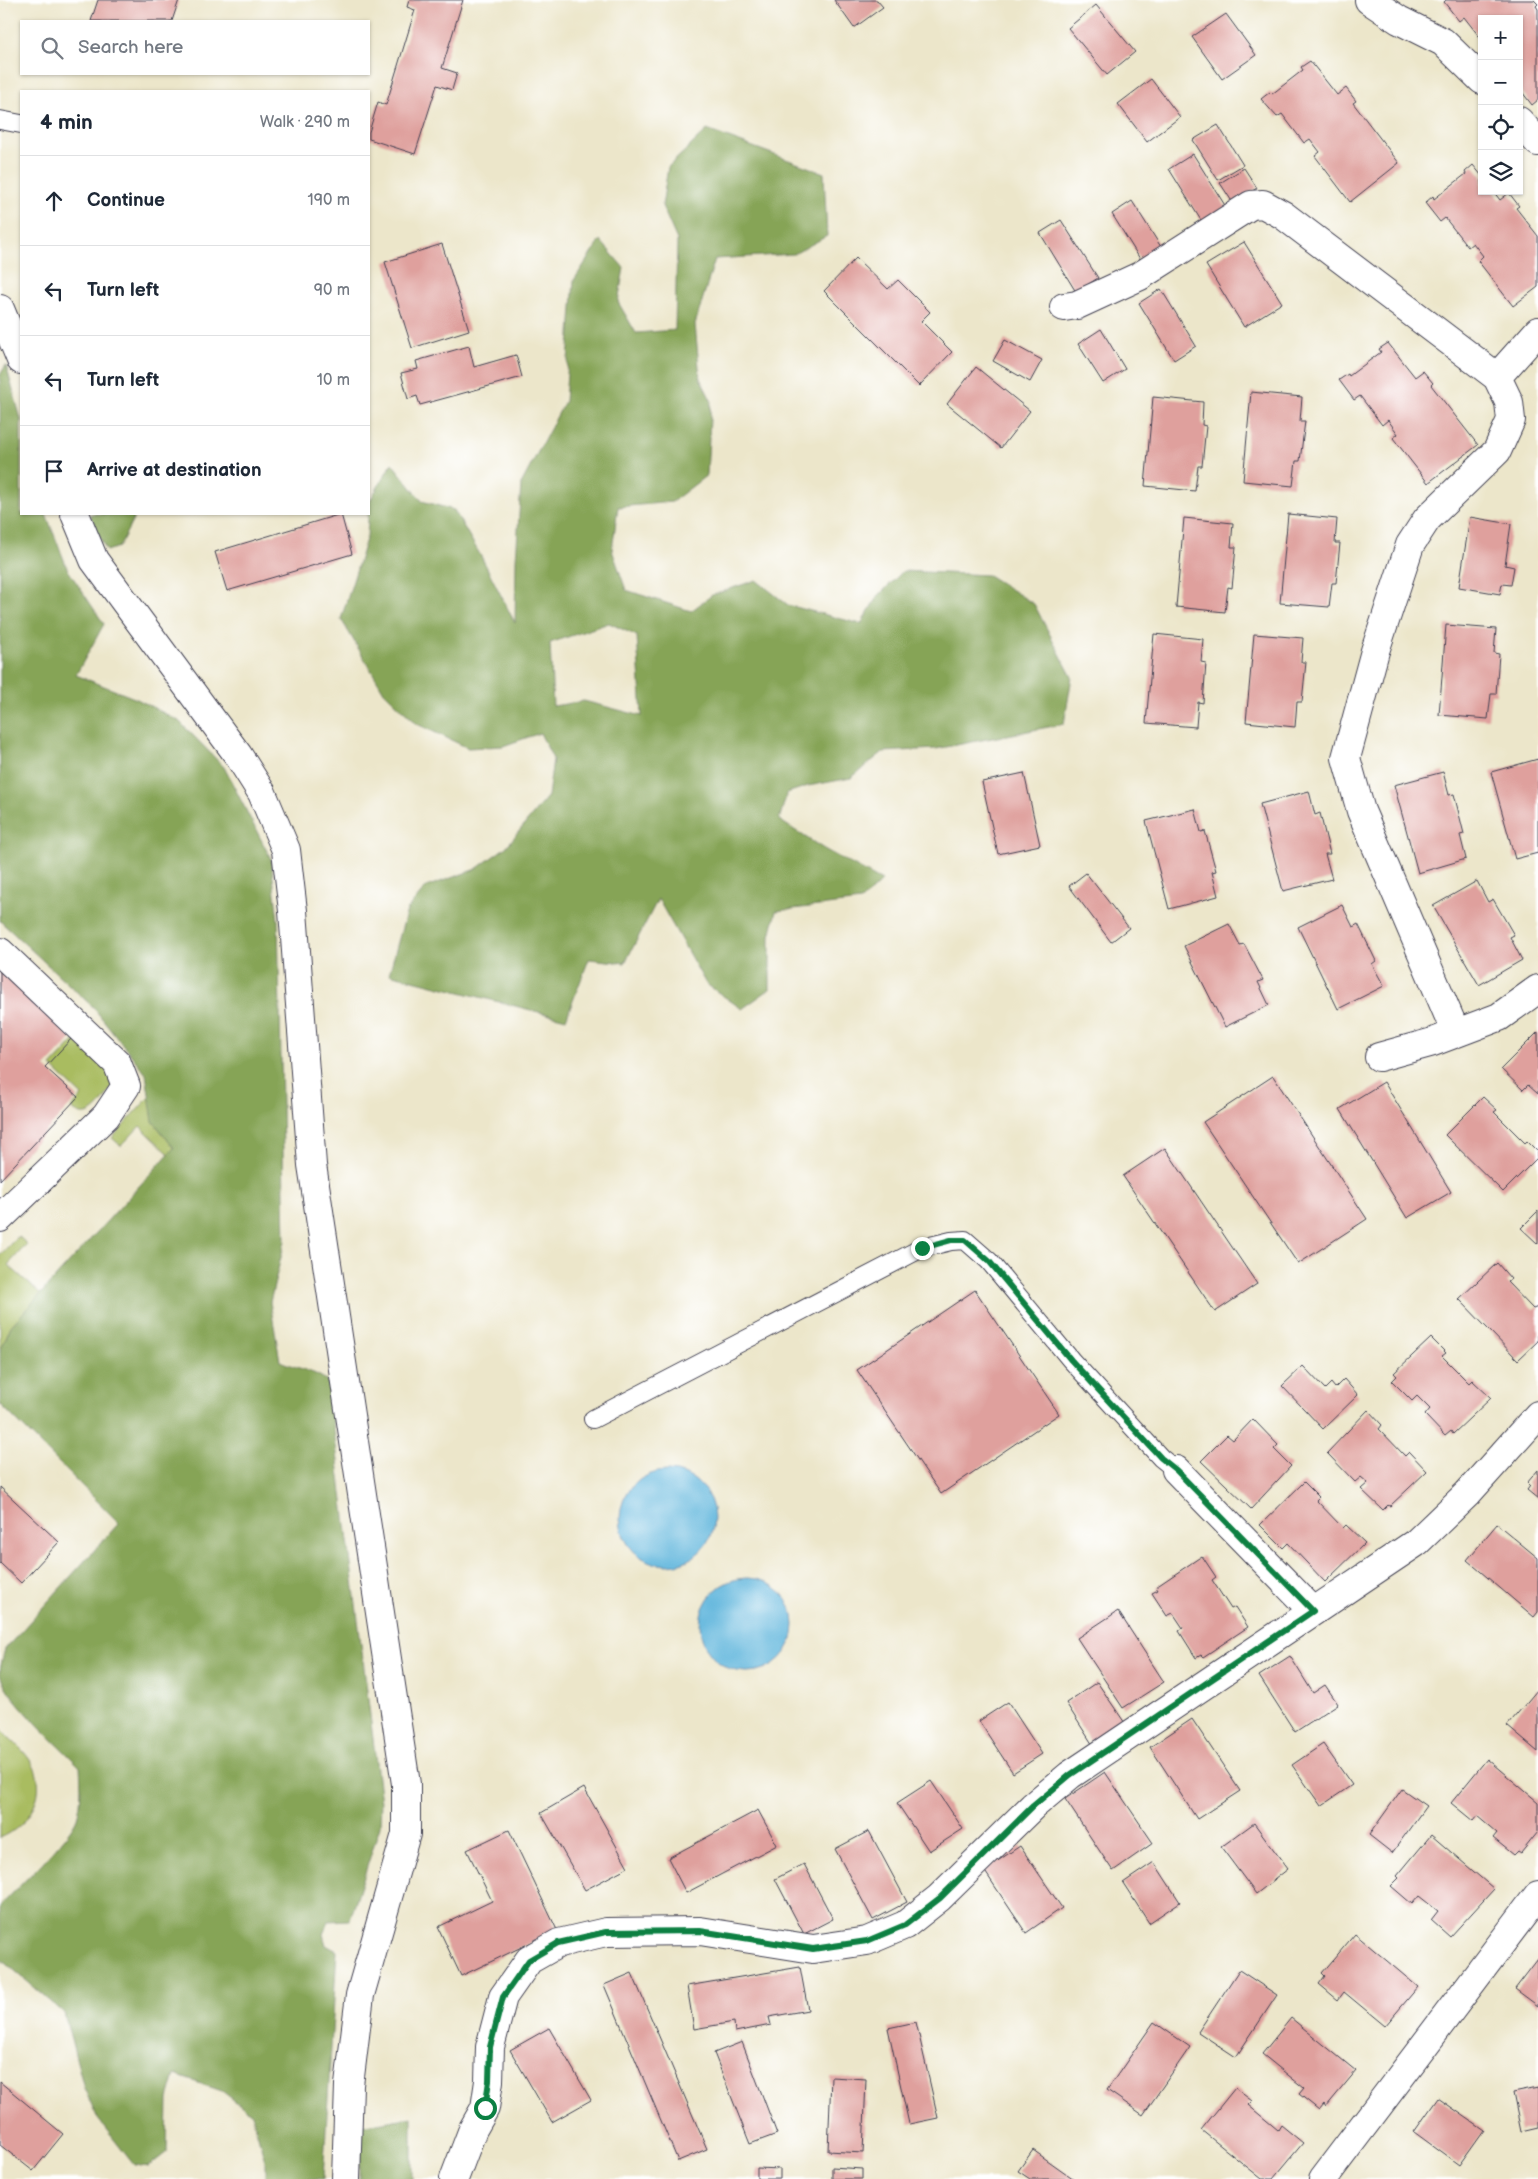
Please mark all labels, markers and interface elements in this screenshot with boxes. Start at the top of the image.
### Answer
map controls [1478,15,1523,195]
button: + [1478,15,1523,60]
search box [20,20,370,75]
icon: search [38,34,66,62]
text: Search here [78,36,183,59]
button: − [1478,60,1523,105]
button: locate [1478,105,1523,150]
text: 4 min [40,110,93,135]
text: Walk · 290 m [260,113,350,132]
button: layers [1478,150,1523,195]
icon: ahead [40,187,68,215]
text: Continue [87,189,165,212]
text: 190 m [308,191,350,210]
icon: left [40,277,68,305]
text: Turn left [87,279,159,302]
text: 90 m [314,281,350,300]
icon: left [40,367,68,395]
text: Turn left [87,369,159,392]
text: 10 m [317,371,350,390]
icon: arrive [40,457,68,485]
text: Arrive at destination [87,459,262,482]
route end [911,1237,934,1260]
route start [474,2097,497,2120]

